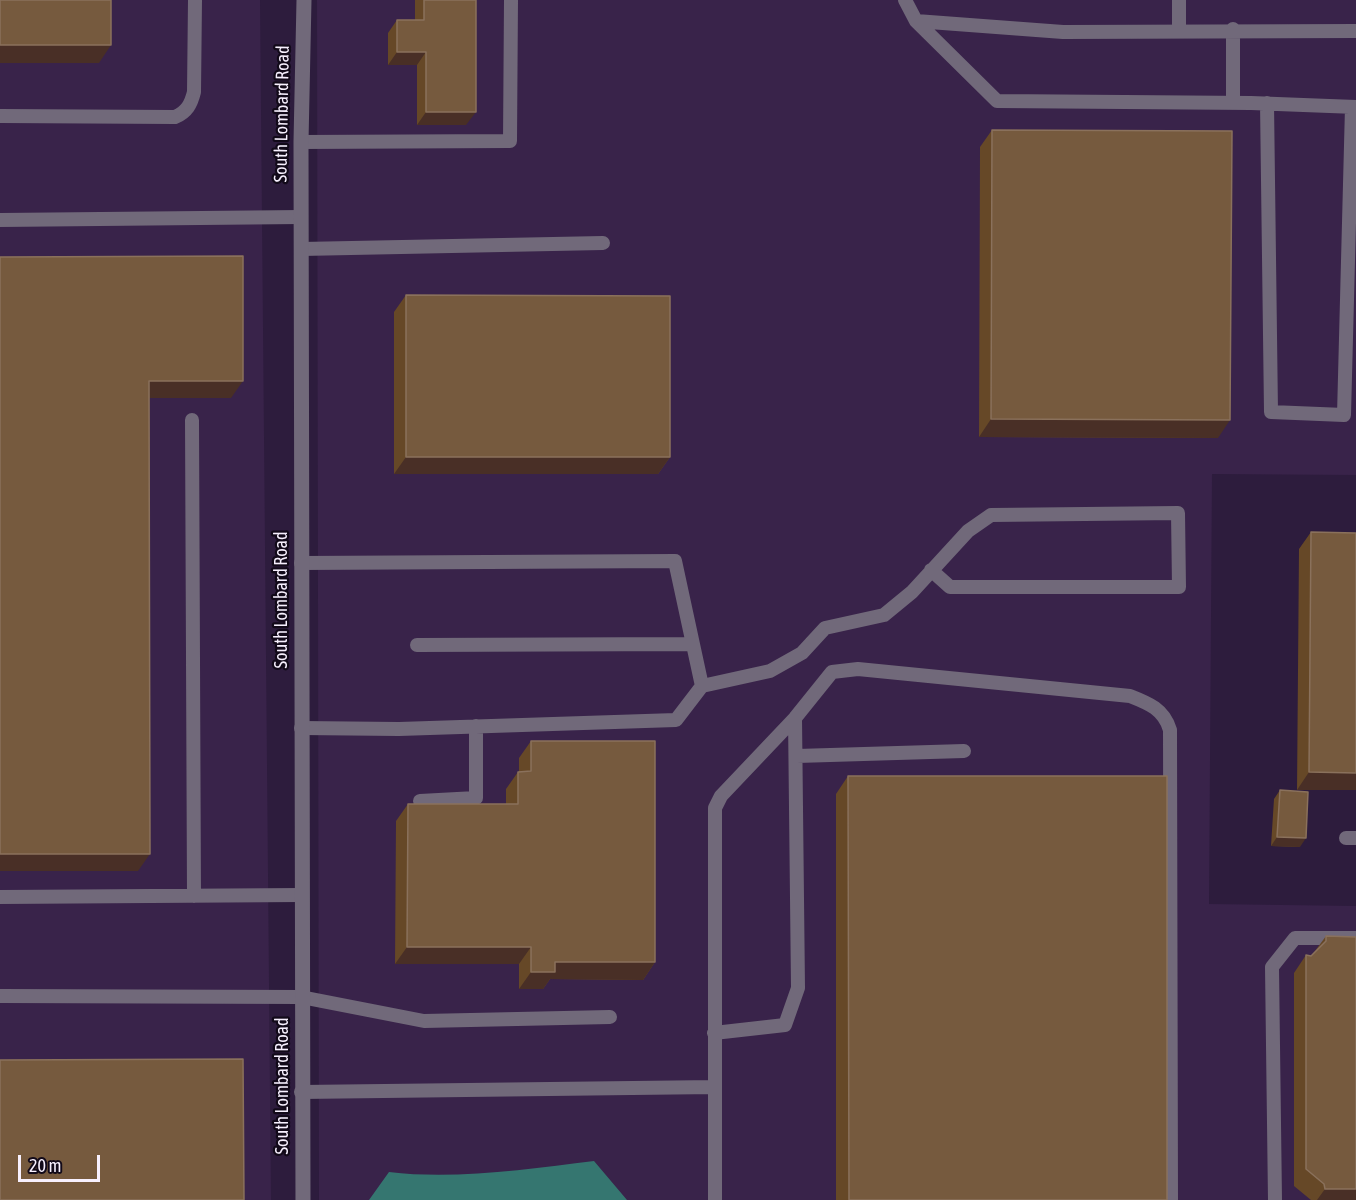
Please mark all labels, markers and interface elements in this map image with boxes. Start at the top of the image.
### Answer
street label: South Lombard Road [270,45,294,183]
street label: South Lombard Road [270,531,292,669]
street label: South Lombard Road [271,1017,293,1155]
scale bar [21,1143,104,1181]
text: 20 m [29,1155,61,1176]

